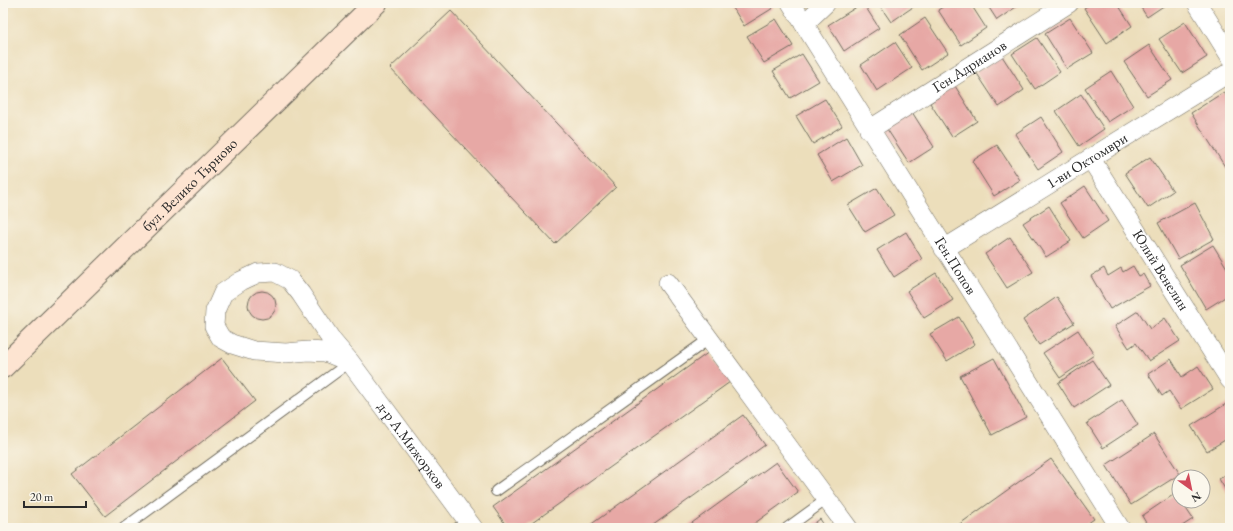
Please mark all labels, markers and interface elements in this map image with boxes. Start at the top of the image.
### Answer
street label: Ген.Адрианов [929,35,1010,96]
street label: 1-ви Октомври [1042,128,1131,192]
street label: бул. Велико Търново [138,133,241,235]
street label: Юлий Венелин [1129,225,1194,314]
street label: Ген.Попов [931,233,981,298]
street label: д-р А.Мижорков [374,398,450,492]
north arrow [1171,469,1211,509]
scale bar [24,483,86,509]
text: 20 m [30,489,54,505]
text: N [1189,489,1204,506]

